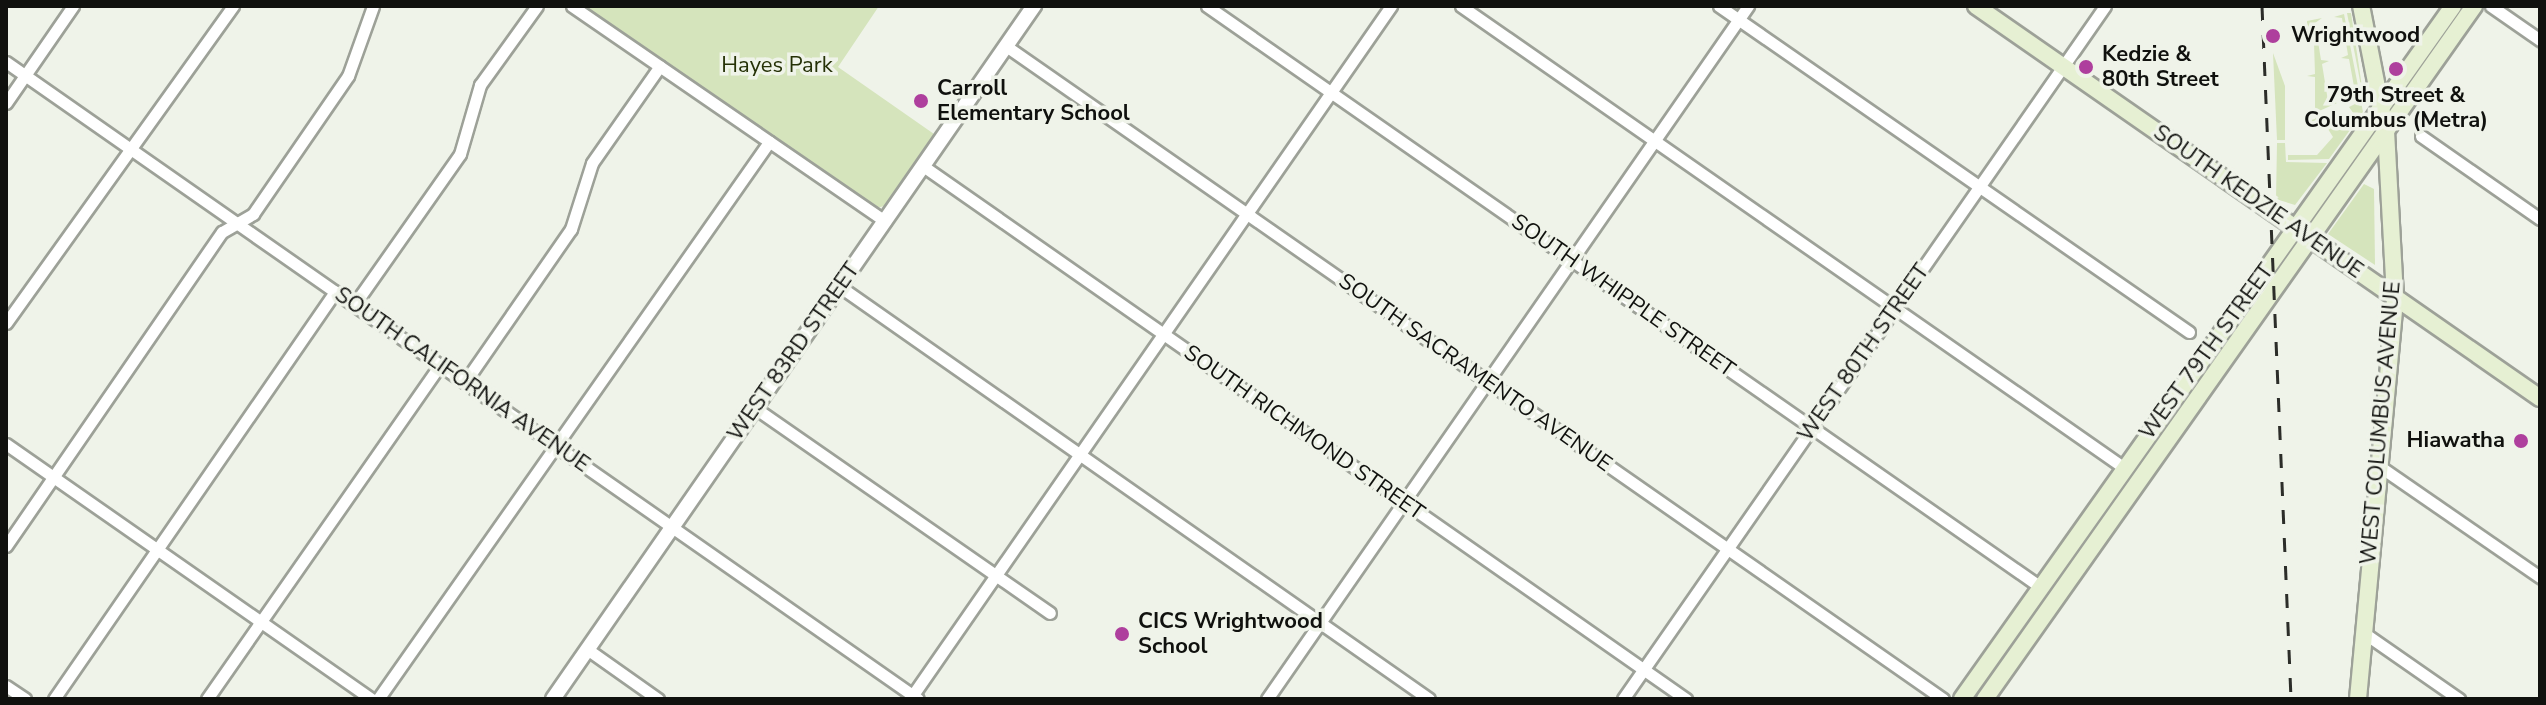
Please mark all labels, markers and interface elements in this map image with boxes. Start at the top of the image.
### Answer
place label: Wrightwood [2291,23,2420,49]
marker: Wrightwood [2262,25,2284,47]
place label: Kedzie & 80th Street [2102,41,2219,92]
park label: Hayes Park [721,53,833,79]
marker: Kedzie & 80th Street [2077,58,2095,76]
marker: 79th Street & Columbus (Metra) [2387,60,2405,78]
place label: Carroll Elementary School [937,75,1130,126]
place label: 79th Street & Columbus (Metra) [2304,82,2488,134]
marker: Carroll Elementary School [912,92,930,110]
street label: SOUTH KEDZIE AVENUE [2148,120,2368,284]
street label: SOUTH WHIPPLE STREET [1506,209,1740,383]
street label: WEST 83RD STREET [722,258,866,446]
street label: WEST 80TH STREET [1793,259,1935,447]
street label: WEST 79TH STREET [2134,259,2280,445]
street label: SOUTH SACRAMENTO AVENUE [1333,268,1617,478]
street label: WEST COLUMBUS AVENUE [2355,280,2407,566]
street label: SOUTH CALIFORNIA AVENUE [330,282,594,478]
street label: SOUTH RICHMOND STREET [1179,340,1429,526]
place label: Hiawatha [2407,428,2505,454]
marker: Hiawatha [2512,432,2530,450]
place label: CICS Wrightwood School [1138,608,1323,660]
marker: CICS Wrightwood School [1113,625,1131,643]

